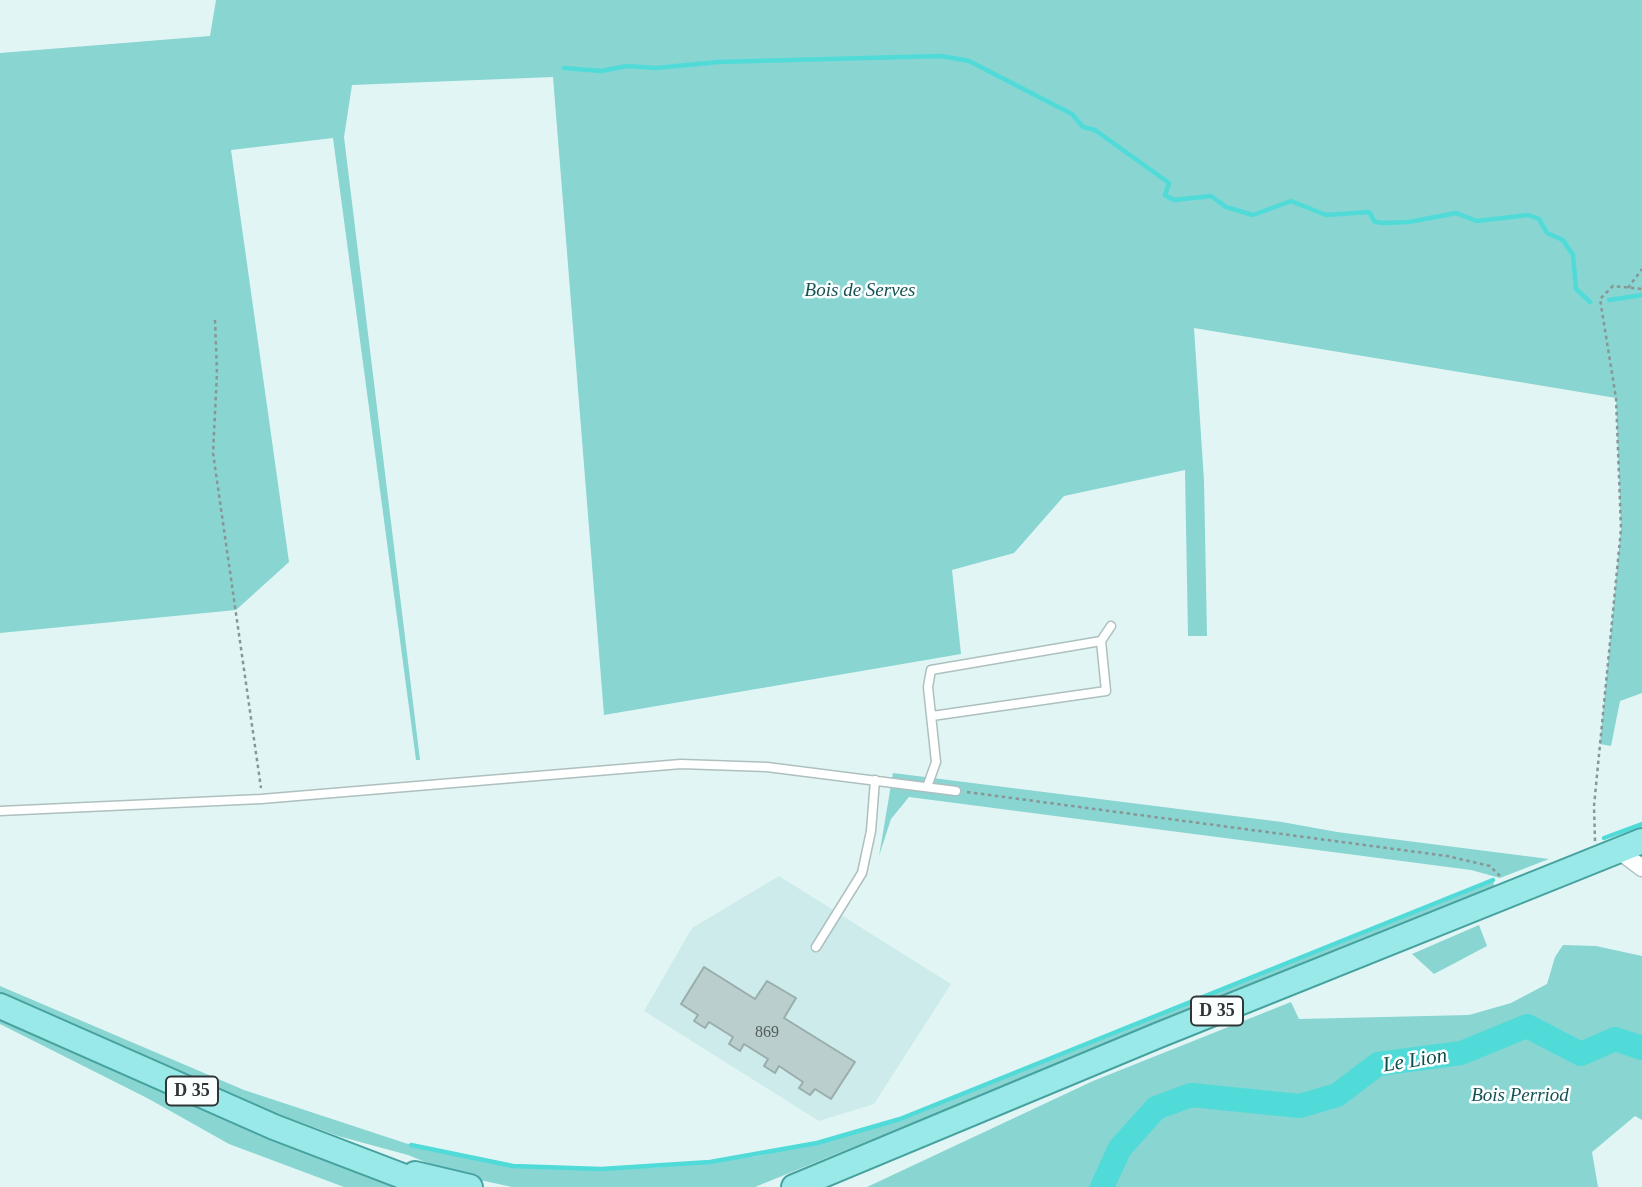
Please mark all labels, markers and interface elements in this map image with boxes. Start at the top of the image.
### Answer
park label: Bois de Serves [805,280,915,302]
road number: D 35 [1191,996,1243,1026]
house number: 869 [755,1023,779,1043]
water label: Le Lion [1381,1043,1449,1079]
road number: D 35 [166,1076,218,1106]
park label: Bois Perriod [1471,1085,1569,1107]

